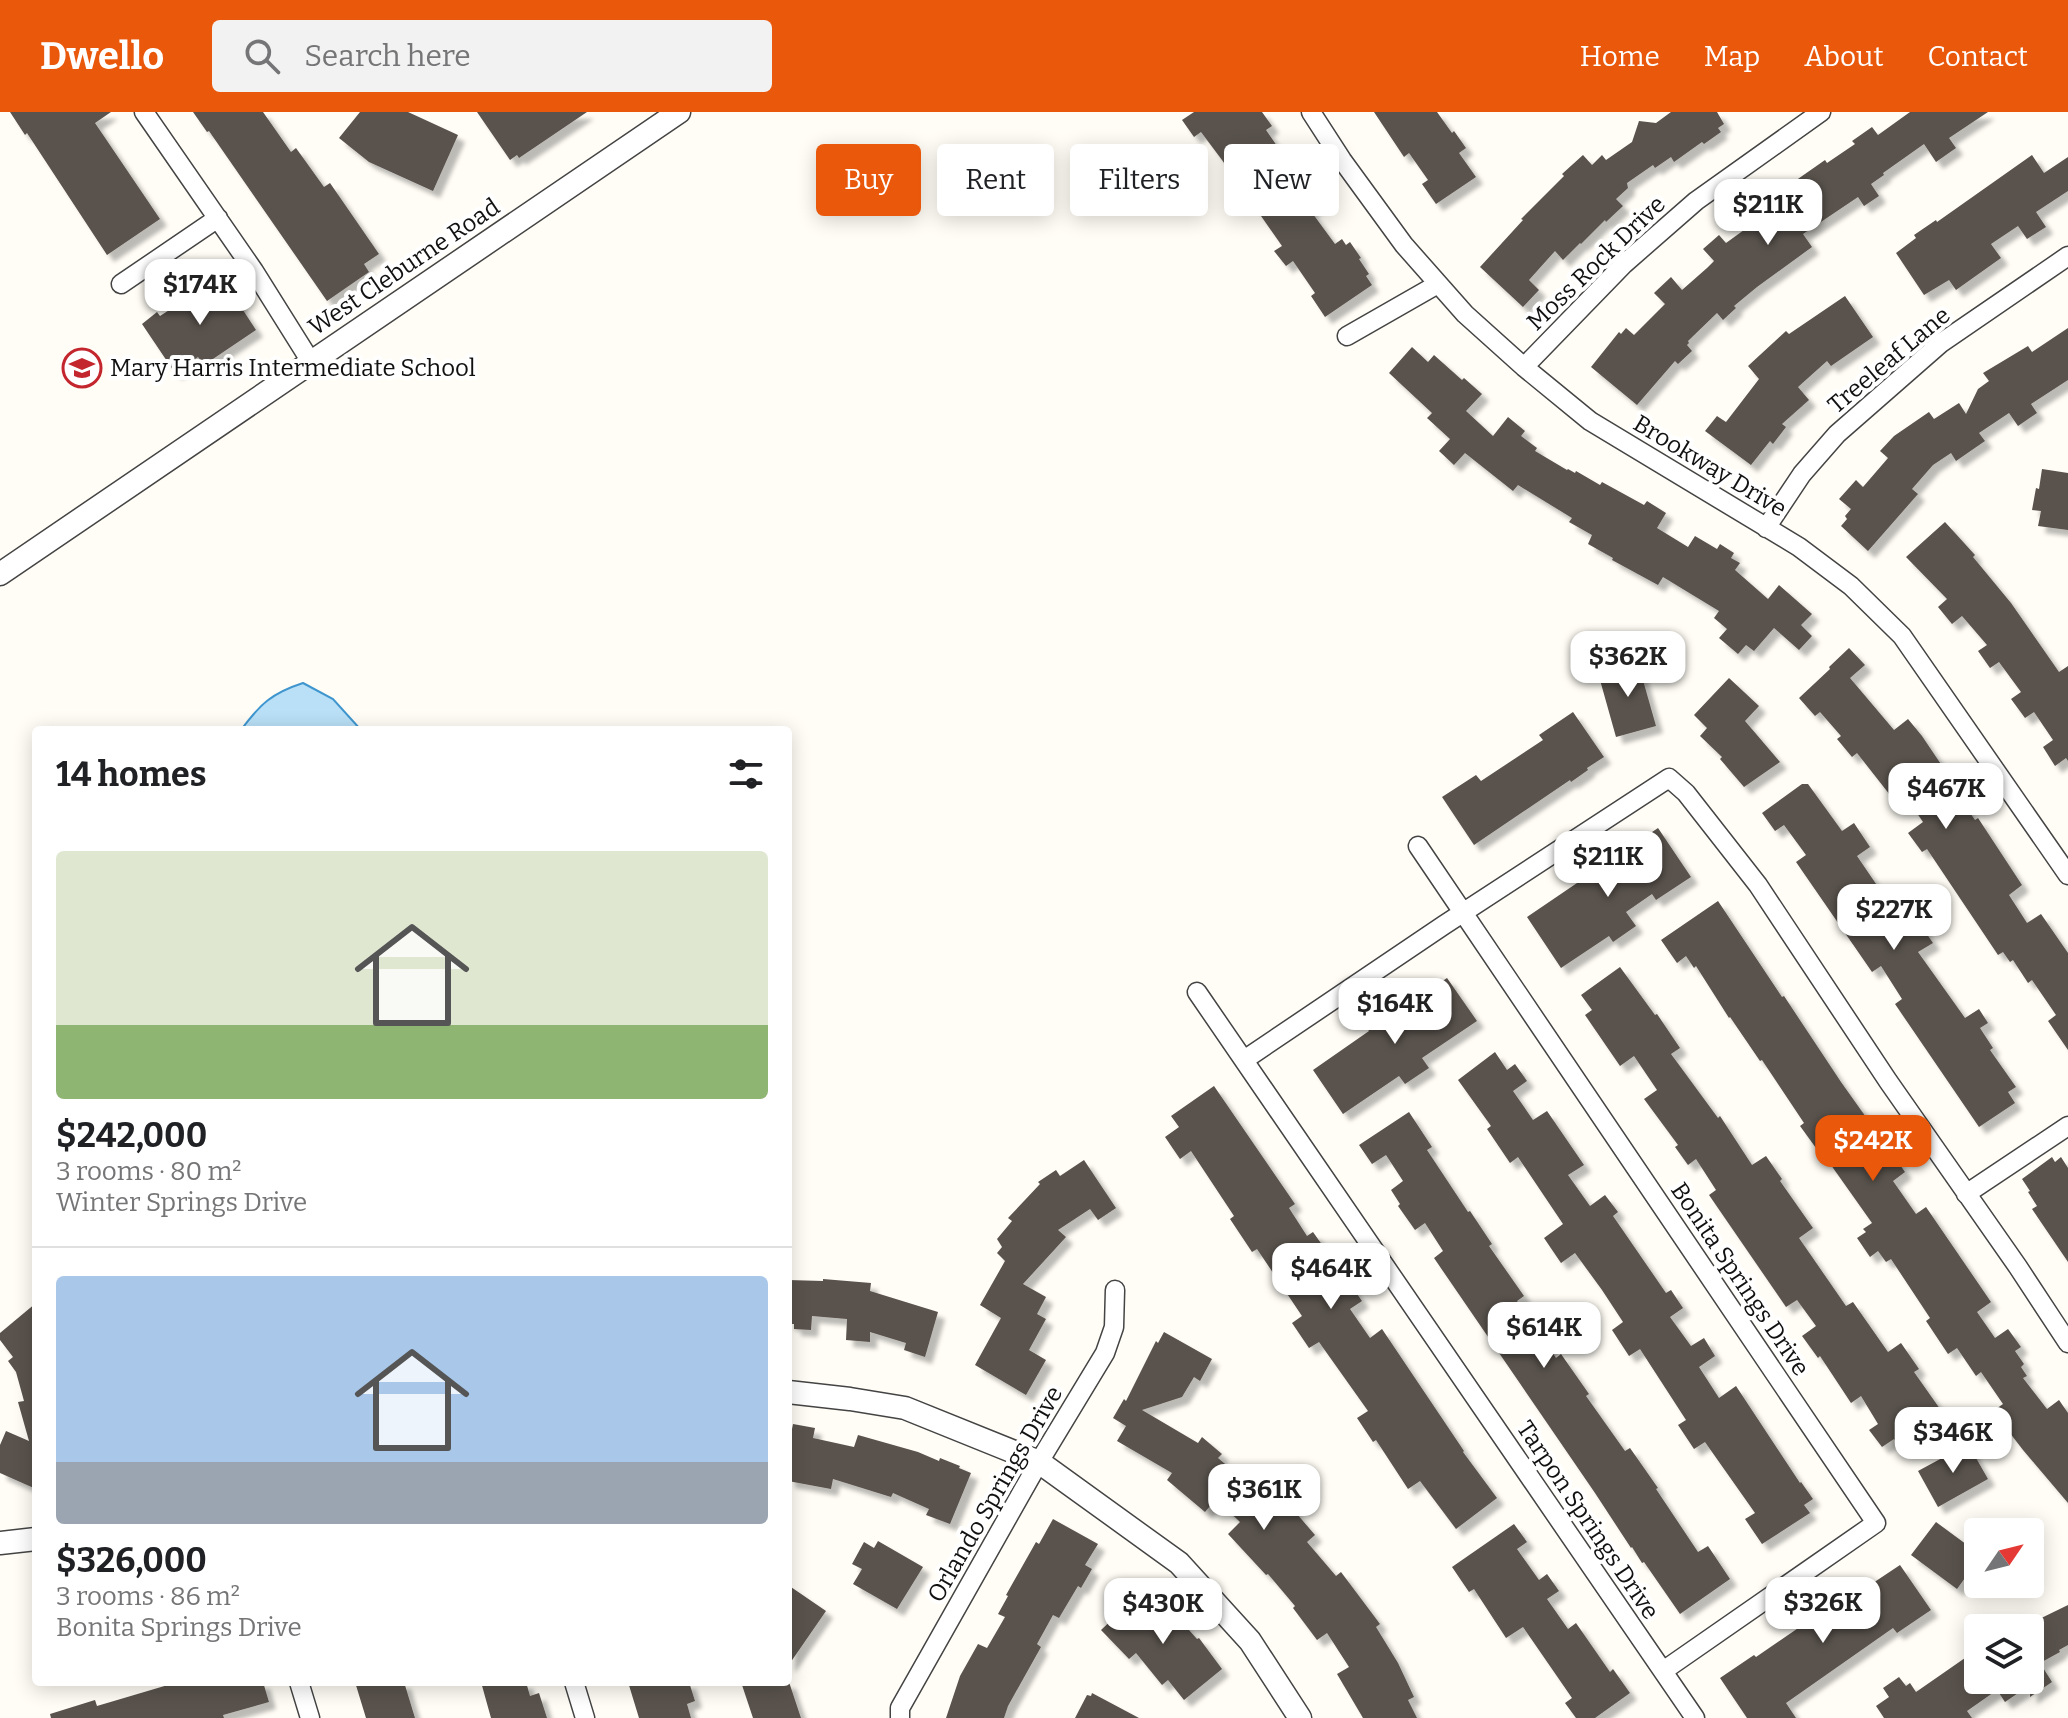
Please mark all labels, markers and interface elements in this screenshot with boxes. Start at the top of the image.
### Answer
search box [212,20,772,92]
text: Dwello [40,33,164,79]
icon: search [240,34,284,78]
text: Search here [304,38,471,74]
text: Home [1580,40,1660,73]
text: Map [1704,40,1760,73]
text: About [1804,40,1884,73]
text: Contact [1928,40,2028,73]
chip: Buy [816,144,921,216]
chip: Rent [937,144,1054,216]
chip: Filters [1070,144,1208,216]
chip: New [1224,144,1339,216]
pin: $211K [1712,179,1824,247]
text: $211K [1732,189,1804,220]
street label: Moss Rock Drive [1521,190,1671,336]
street label: West Cleburne Road [303,193,505,341]
pin: $174K [144,259,256,327]
text: $174K [163,269,237,300]
street label: Treeleaf Lane [1822,301,1956,419]
school or university icon: Mary Harris Intermediate School [61,347,103,389]
place label: Mary Harris Intermediate School [110,354,476,382]
street label: Brookway Drive [1628,409,1792,523]
pin: $362K [1572,631,1684,699]
text: $362K [1588,641,1668,672]
icon: filters [724,752,768,796]
text: 14 homes [56,754,207,795]
pin: $467K [1890,763,2002,831]
text: $467K [1906,773,1986,804]
pin: $211K [1552,831,1664,899]
text: $211K [1572,841,1644,872]
pin: $227K [1838,884,1950,952]
text: $227K [1855,894,1933,925]
icon: home [340,903,484,1047]
pin: $164K [1339,978,1451,1046]
text: $164K [1357,988,1433,1019]
text: $242,000 [56,1115,207,1156]
pin: $242K [1817,1115,1929,1183]
text: $242K [1833,1125,1913,1156]
text: 3 rooms · 80 m² [56,1156,241,1187]
street label: Bonita Springs Drive [1665,1177,1815,1381]
text: Winter Springs Drive [56,1187,307,1218]
pin: $464K [1275,1243,1387,1311]
text: $464K [1290,1253,1372,1284]
pin: $614K [1488,1302,1600,1370]
text: $614K [1506,1312,1582,1343]
icon: home [340,1328,484,1472]
street label: Orlando Springs Drive [922,1381,1068,1607]
pin: $346K [1897,1407,2009,1475]
street label: Tarpon Springs Drive [1511,1415,1665,1625]
text: $346K [1913,1417,1993,1448]
pin: $361K [1208,1464,1320,1532]
text: $361K [1226,1474,1302,1505]
north arrow [1964,1518,2044,1598]
map controls [1964,1518,2044,1694]
text: $326,000 [56,1540,207,1581]
pin: $326K [1767,1577,1879,1645]
pin: $430K [1107,1578,1219,1646]
text: 3 rooms · 86 m² [56,1581,240,1612]
text: $326K [1783,1587,1863,1618]
text: $430K [1122,1588,1204,1619]
text: Bonita Springs Drive [56,1612,302,1643]
button: layers [1964,1614,2044,1694]

